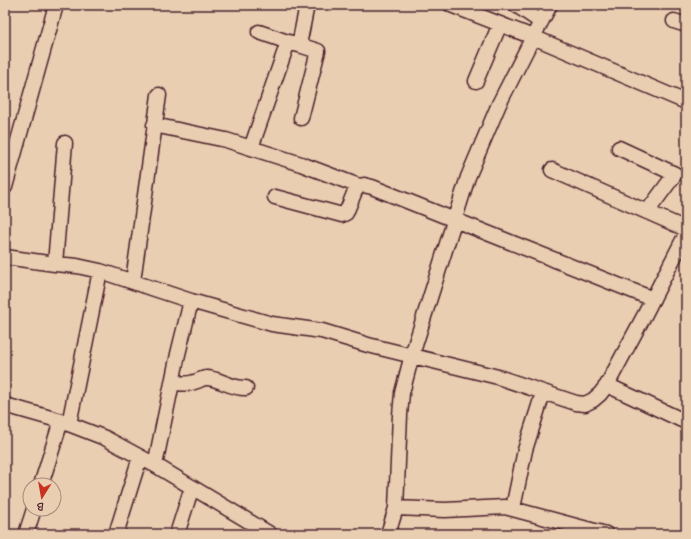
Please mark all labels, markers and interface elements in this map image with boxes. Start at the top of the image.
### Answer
north arrow [22,477,62,517]
text: B [35,498,45,513]

